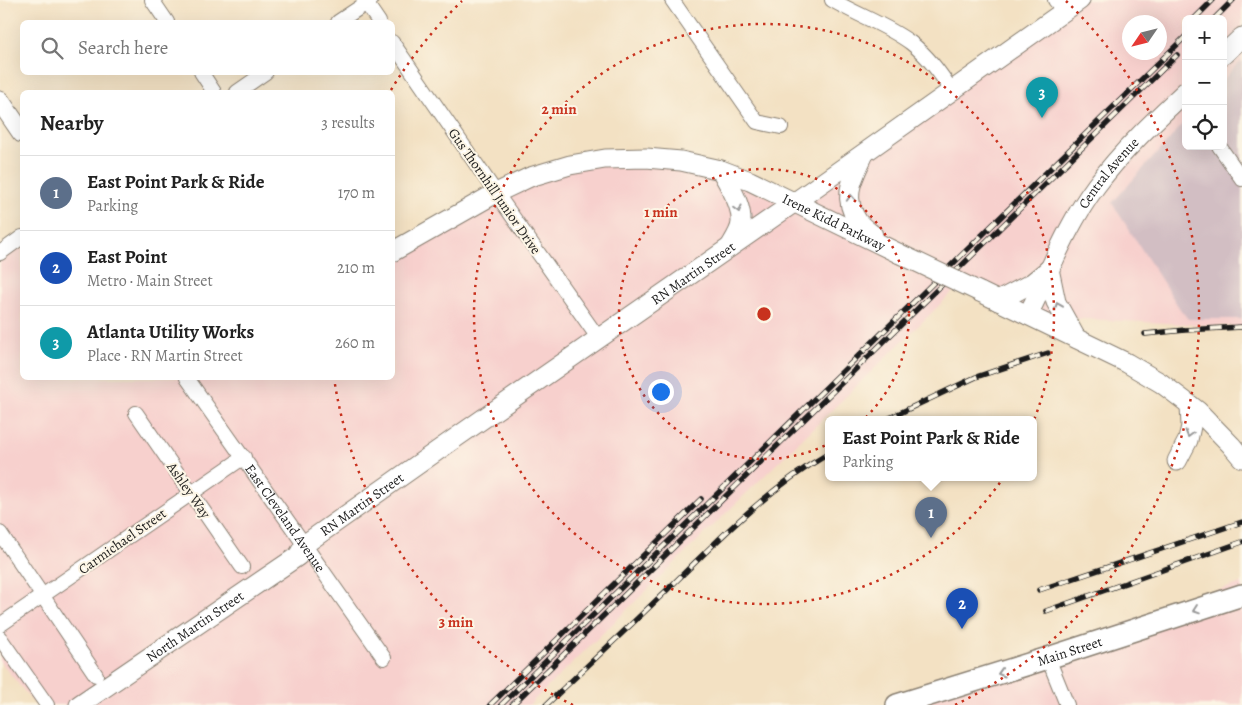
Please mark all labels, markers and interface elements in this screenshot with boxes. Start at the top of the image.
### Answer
north arrow [1122,15,1167,60]
map controls [1182,15,1227,150]
button: + [1182,15,1227,60]
search box [20,20,395,75]
icon: search [38,34,66,62]
text: Search here [78,35,168,61]
button: − [1182,60,1227,105]
pin: 3 [1026,77,1058,118]
text: 2 min [541,99,577,119]
button: locate [1182,105,1227,150]
text: Nearby [40,109,103,137]
text: 3 results [321,112,375,134]
street label: Gus Thornhill Junior Drive [444,124,545,258]
street label: Central Avenue [1074,133,1143,212]
text: East Point Park & Ride [87,169,265,195]
text: 1 [53,182,59,204]
text: 170 m [338,182,375,204]
street label: Irene Kidd Parkway [779,189,889,256]
one-way arrow [845,194,856,202]
text: Parking [87,195,138,217]
text: 1 min [644,202,678,222]
one-way arrow [733,204,743,212]
street label: RN Martin Street [647,237,739,309]
text: East Point [87,244,167,270]
text: 2 [52,257,60,279]
text: 210 m [337,257,375,279]
text: Metro · Main Street [87,270,213,292]
one-way arrow [1054,302,1064,311]
centre of rings [755,305,773,323]
text: Atlanta Utility Works [87,319,254,345]
text: 3 [53,332,59,354]
text: 260 m [335,332,375,354]
text: Place · RN Martin Street [87,345,243,367]
your location [648,379,674,405]
popup [825,416,1037,481]
text: East Point Park & Ride [842,425,1020,451]
one-way arrow [1184,429,1195,438]
text: Parking [842,451,894,473]
street label: Ashley Way [162,458,215,523]
street label: East Cleveland Avenue [240,460,330,576]
street label: RN Martin Street [316,468,408,541]
pin: 1 [915,497,947,538]
street label: Carmichael Street [75,504,170,579]
street label: North Martin Street [142,586,248,667]
pin: 2 [946,588,978,629]
one-way arrow [1192,604,1200,614]
text: 3 min [439,612,474,632]
street label: Main Street [1035,632,1105,671]
one-way arrow [997,667,1006,677]

